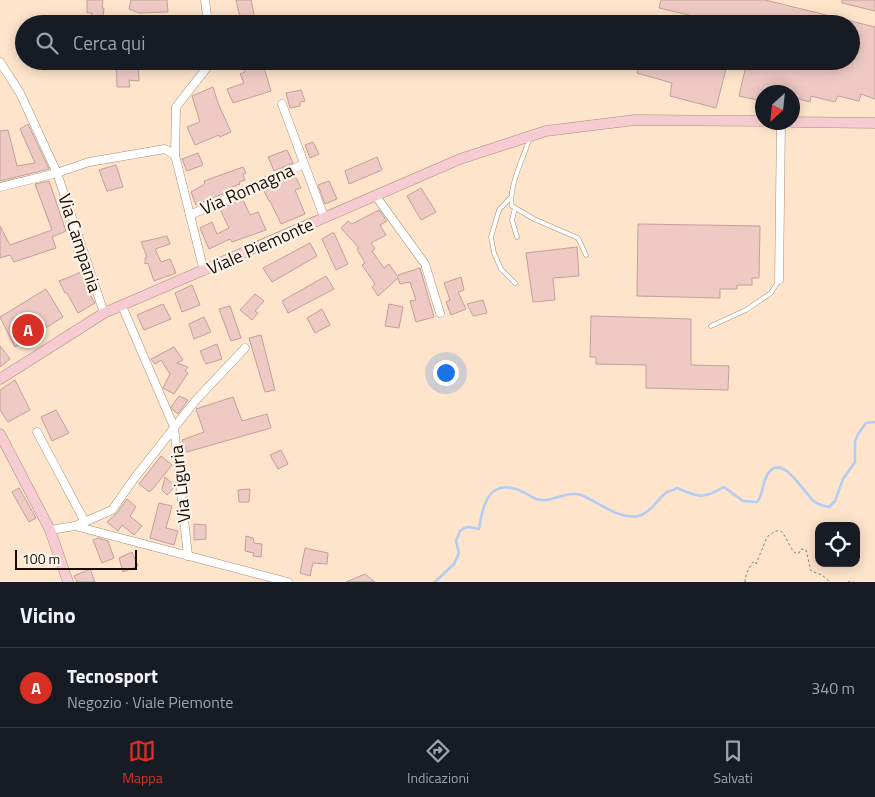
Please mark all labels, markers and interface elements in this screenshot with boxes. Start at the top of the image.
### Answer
search box [15,15,860,70]
text: Cerca qui [73,28,145,57]
icon: search [33,29,61,57]
north arrow [755,85,800,130]
street label: Via Romagna [196,156,298,222]
street label: Via Campania [51,190,109,296]
street label: Viale Piemonte [202,210,318,282]
pin: A [12,311,44,349]
your location [433,360,459,386]
street label: Via Liguria [162,444,198,524]
map controls [815,522,860,567]
button: locate [815,522,860,567]
scale bar [15,547,138,570]
text: 100 m [22,548,60,569]
text: Vicino [20,599,76,631]
text: Tecnosport [67,661,158,690]
text: A [31,676,41,700]
text: 340 m [811,676,855,700]
text: Negozio · Viale Piemonte [67,690,233,714]
tab: Mappa [122,737,163,788]
tab: Indicazioni [407,737,469,788]
tab: Salvati [713,737,753,788]

